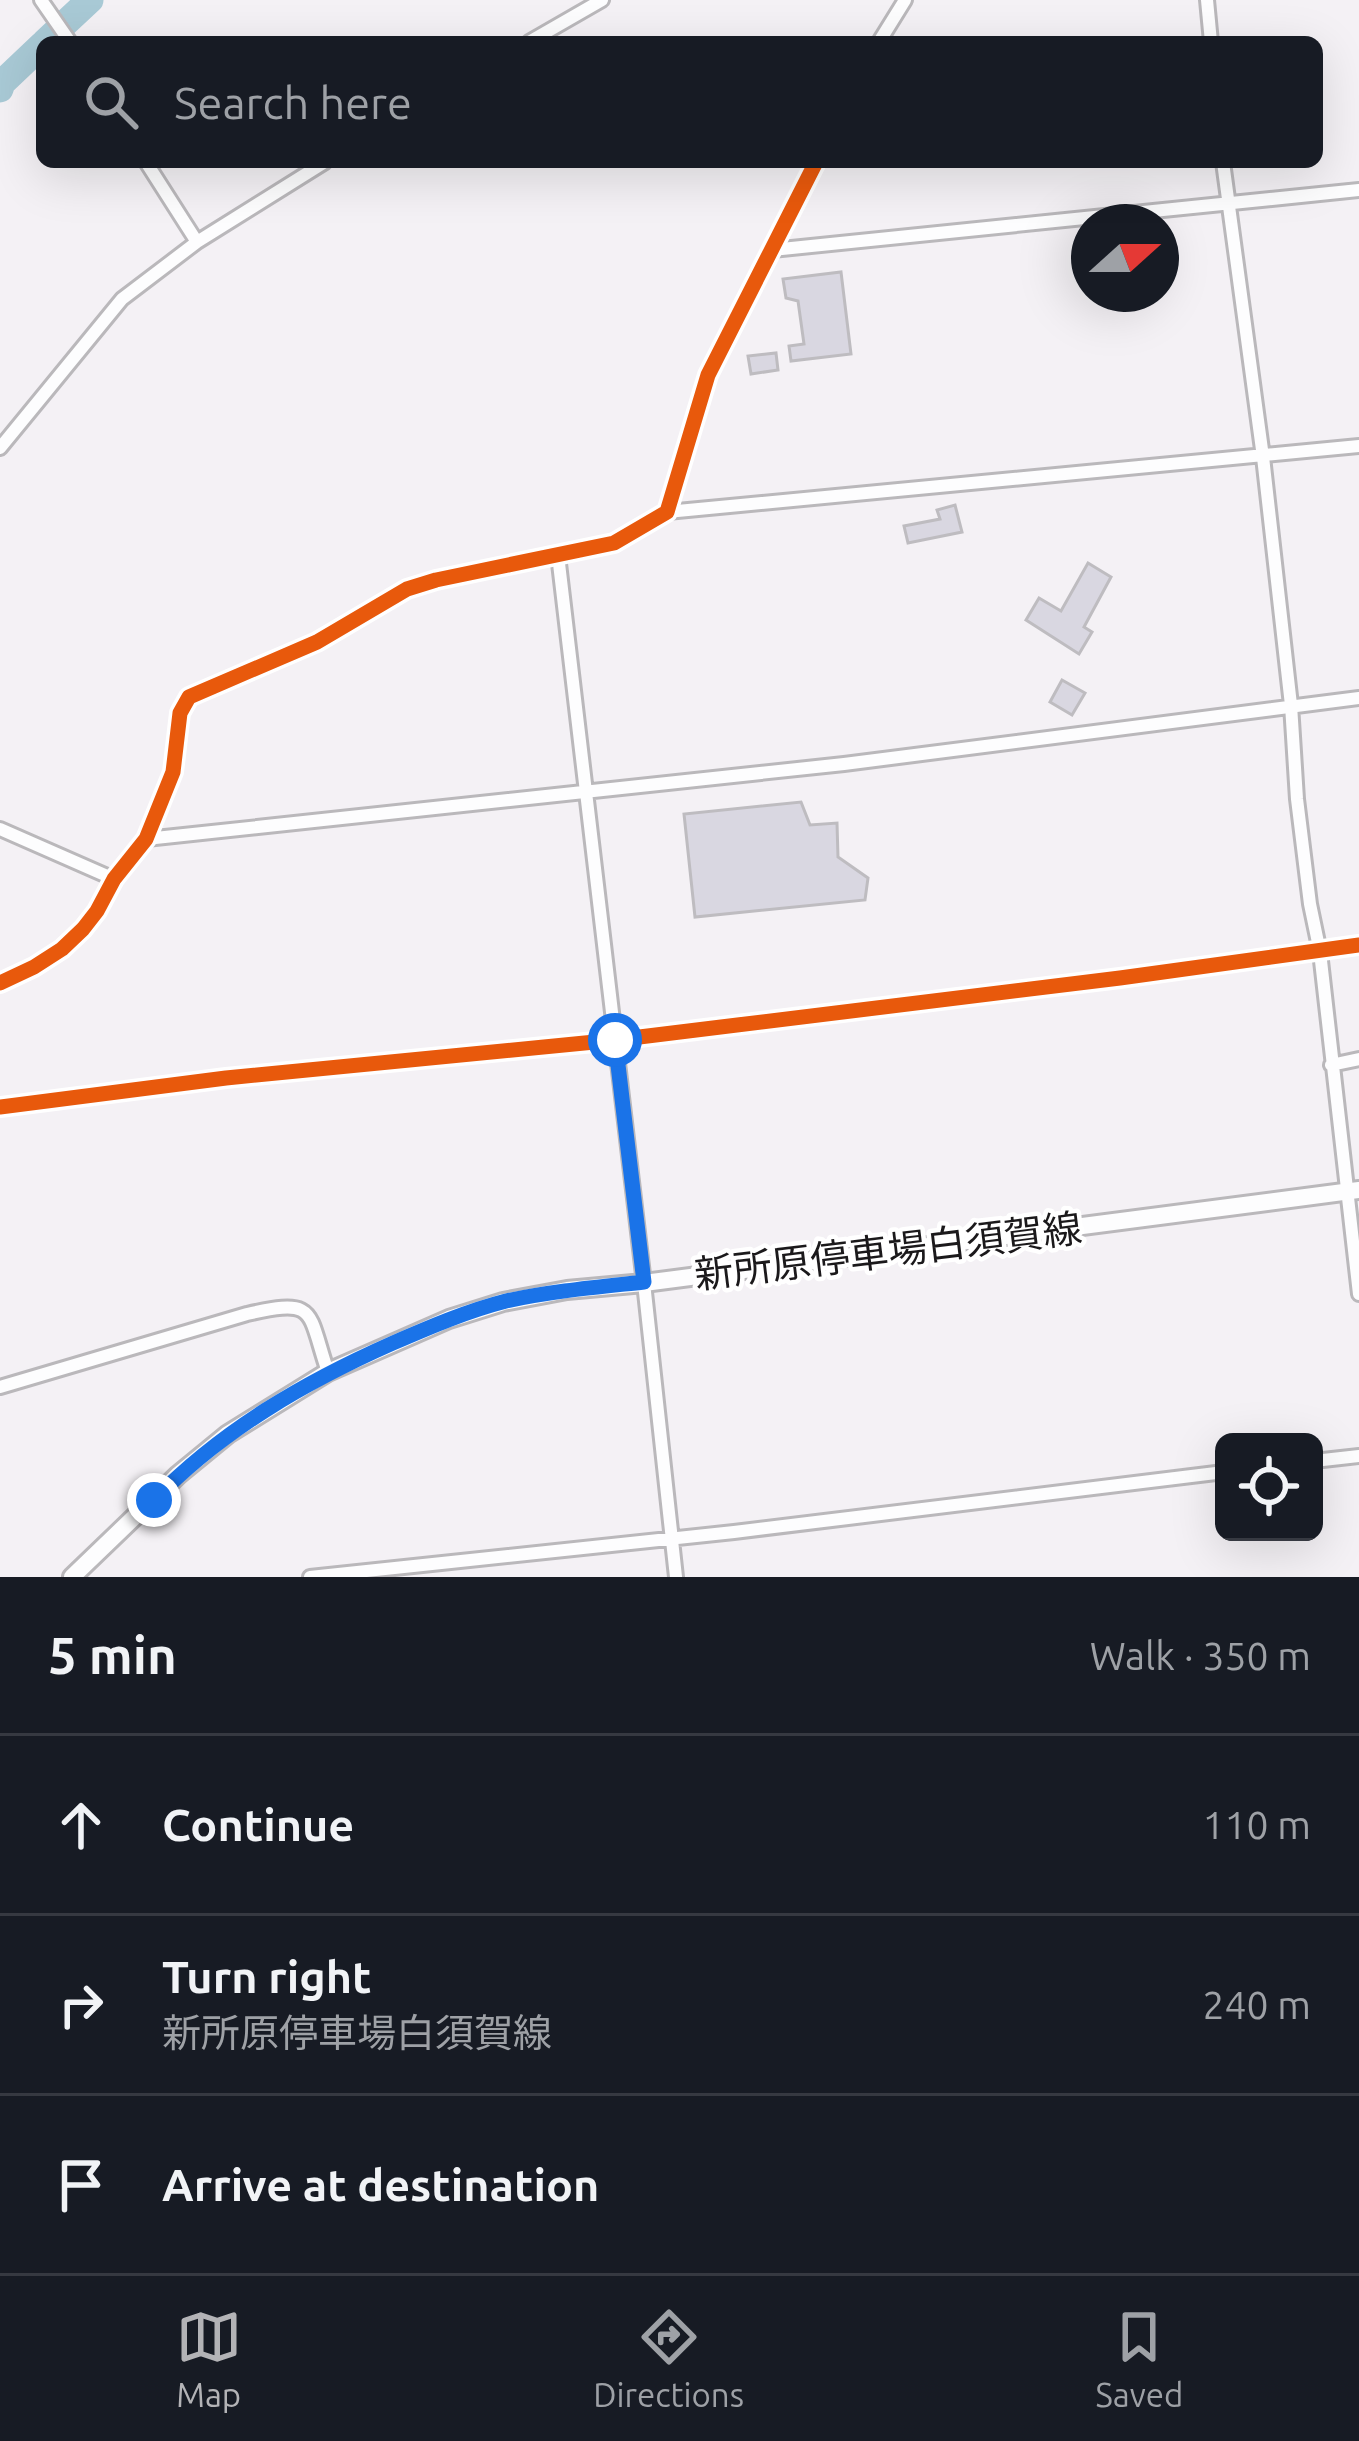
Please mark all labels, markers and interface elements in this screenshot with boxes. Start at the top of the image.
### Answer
search box [36,36,1323,168]
icon: search [78,69,144,135]
text: Search here [174,77,412,128]
north arrow [1071,204,1179,312]
route start [588,1013,642,1067]
street label: 新所原停車場白須賀線 [692,1205,1084,1296]
map controls [1215,1433,1323,1541]
button: locate [1215,1433,1323,1541]
route end [127,1473,181,1527]
text: 5 min [48,1626,177,1684]
text: Walk · 350 m [1090,1634,1311,1677]
icon: ahead [48,1792,114,1858]
text: Continue [162,1799,354,1850]
text: 110 m [1202,1803,1311,1846]
text: Turn right [162,1951,371,2002]
icon: right [48,1972,114,2038]
text: 240 m [1202,1983,1311,2026]
text: 新所原停車場白須賀線 [162,2011,552,2054]
icon: arrive [48,2152,114,2218]
text: Arrive at destination [162,2159,599,2210]
tab: Map [176,2304,242,2413]
tab: Directions [593,2304,744,2413]
tab: Saved [1095,2304,1183,2413]

